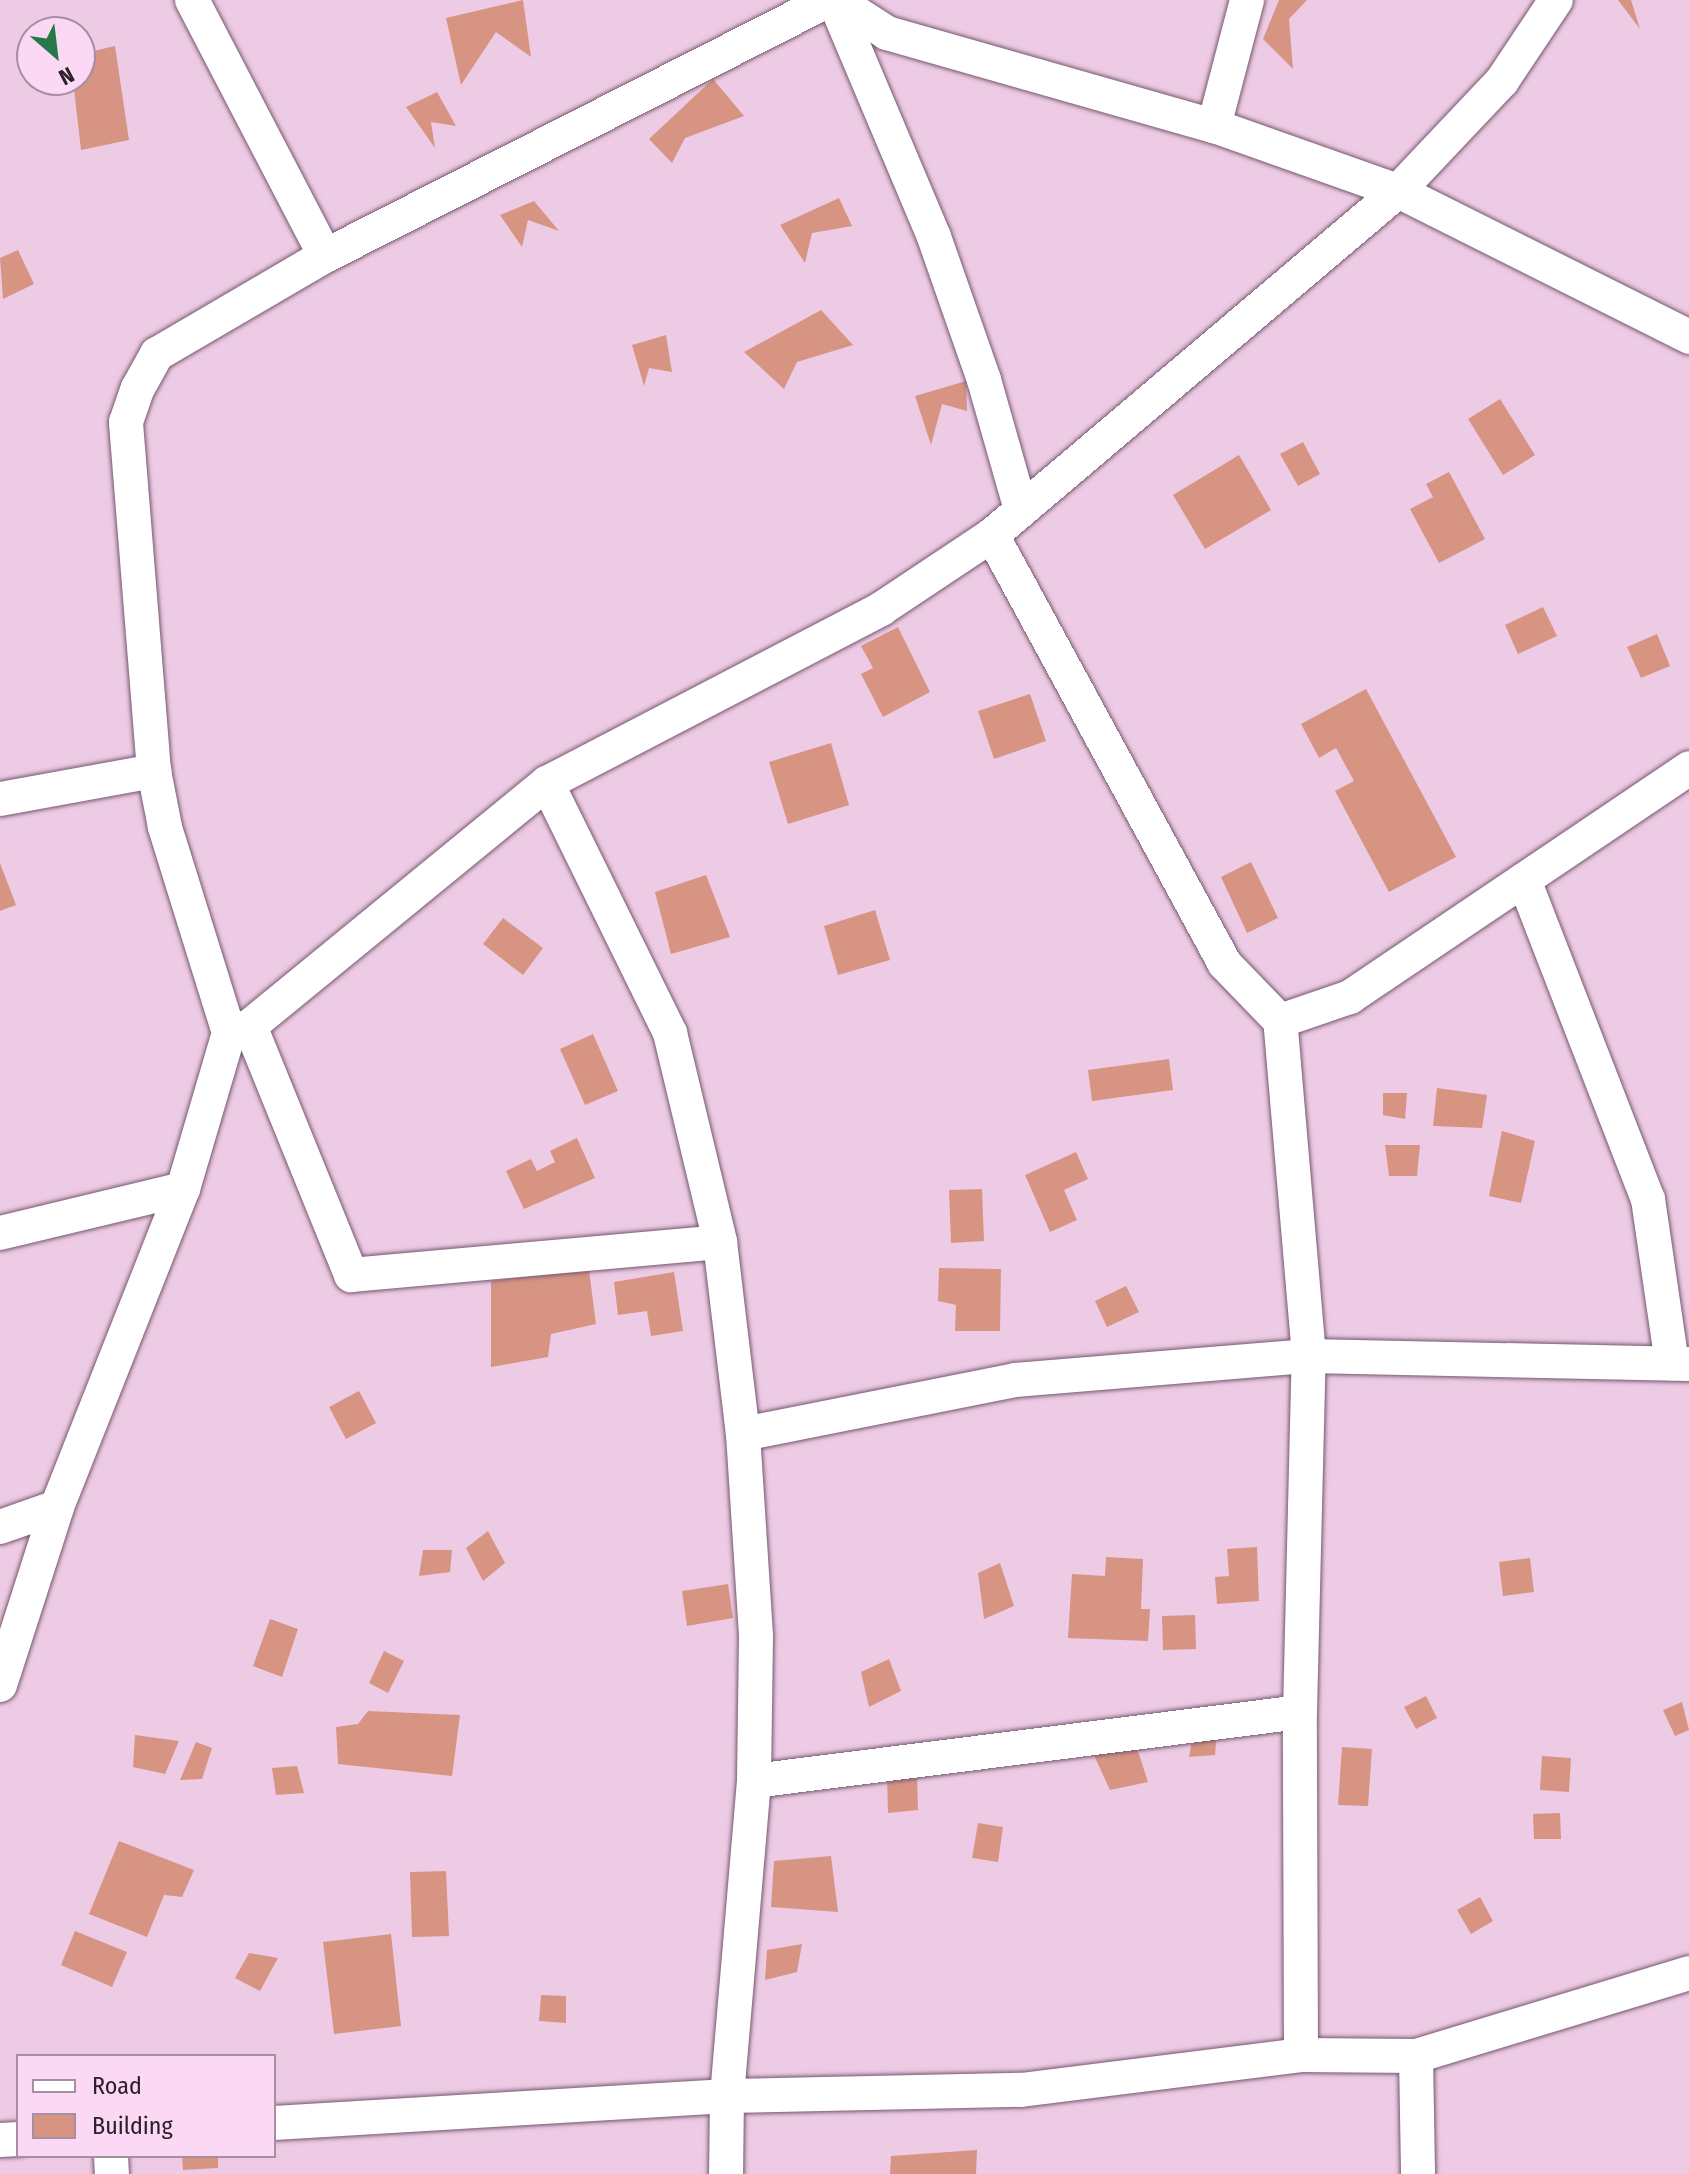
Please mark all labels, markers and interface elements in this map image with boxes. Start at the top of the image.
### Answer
north arrow [16,16,96,96]
text: N [54,61,79,91]
legend [16,2054,276,2158]
text: Road [92,2072,142,2100]
text: Building [92,2112,173,2140]

